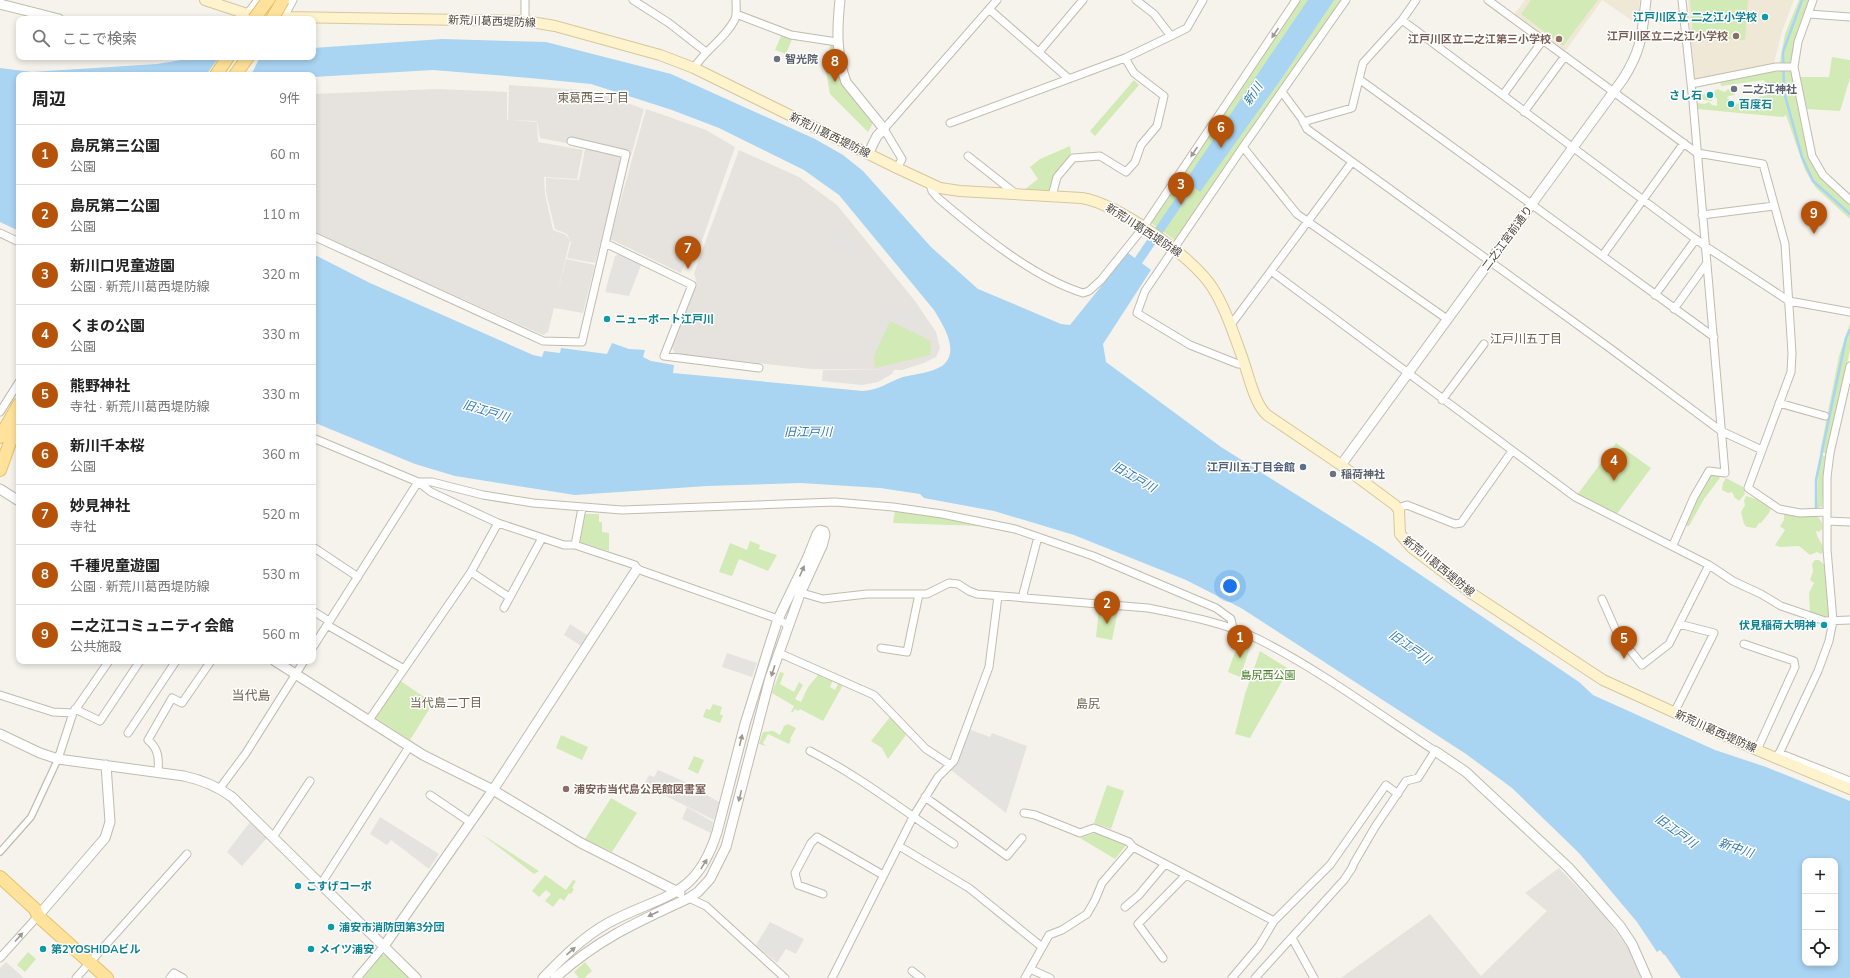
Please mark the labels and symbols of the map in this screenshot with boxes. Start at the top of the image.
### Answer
place label: 江戸川区立 二之江小学校 [1633,10,1757,25]
street label: 新荒川葛西堤防線 [448,12,536,31]
marker: 江戸川区立 二之江小学校 [1760,12,1770,22]
one-way arrow [1271,27,1279,38]
place label: 江戸川区立二之江小学校 [1607,29,1728,44]
marker: 江戸川区立二之江小学校 [1731,31,1741,41]
place label: 江戸川区立二之江第三小学校 [1408,32,1551,47]
marker: 江戸川区立二之江第三小学校 [1554,34,1564,44]
pin: 8 [822,49,848,82]
place label: 智光院 [785,52,818,67]
marker: 智光院 [772,54,782,64]
water label: 新川 [1240,78,1267,108]
place label: 二之江神社 [1742,82,1797,97]
marker: 二之江神社 [1729,84,1739,94]
place label: さし石 [1669,88,1702,103]
district label: 東葛西三丁目 [557,90,629,106]
marker: さし石 [1705,90,1715,100]
place label: 百度石 [1739,97,1772,112]
marker: 百度石 [1726,99,1736,109]
street label: 新荒川葛西堤防線 [787,109,873,161]
pin: 6 [1208,115,1234,148]
one-way arrow [1191,146,1198,158]
pin: 3 [1168,172,1194,205]
street label: 新荒川葛西堤防線 [1103,200,1185,261]
pin: 9 [1801,201,1827,234]
street label: 二之江宮前通り [1479,203,1536,274]
pin: 7 [675,236,701,269]
place label: ニューポート江戸川 [615,312,714,327]
marker: ニューポート江戸川 [602,314,612,324]
district label: 江戸川五丁目 [1490,331,1562,347]
water label: 旧江戸川 [461,396,513,426]
water label: 旧江戸川 [784,424,834,440]
pin: 4 [1601,448,1627,481]
water label: 旧江戸川 [1109,458,1161,497]
place label: 江戸川五丁目会館 [1207,460,1295,475]
marker: 江戸川五丁目会館 [1298,462,1308,472]
place label: 稲荷神社 [1341,467,1385,482]
marker: 稲荷神社 [1328,469,1338,479]
street label: 新荒川葛西堤防線 [1400,533,1478,600]
one-way arrow [799,566,805,577]
your location [1220,576,1240,596]
pin: 2 [1094,591,1120,624]
place label: 伏見稲荷大明神 [1739,618,1816,633]
marker: 伏見稲荷大明神 [1819,620,1829,630]
pin: 1 [1227,625,1253,658]
pin: 5 [1611,626,1637,659]
water label: 旧江戸川 [1386,627,1436,668]
one-way arrow [770,665,776,677]
park label: 島尻西公園 [1241,668,1296,683]
district label: 当代島 [231,687,271,705]
district label: 当代島二丁目 [410,695,482,711]
district label: 島尻 [1076,696,1100,712]
street label: 新荒川葛西堤防線 [1673,707,1759,756]
one-way arrow [738,734,744,746]
place label: 浦安市当代島公民館図書室 [574,782,706,797]
marker: 浦安市当代島公民館図書室 [561,784,571,794]
one-way arrow [737,791,743,803]
water label: 旧江戸川 [1652,810,1702,853]
water label: 新中川 [1716,835,1758,862]
one-way arrow [700,858,707,870]
place label: こすげコーポ [306,879,372,894]
marker: こすげコーポ [293,881,303,891]
one-way arrow [648,911,659,917]
place label: 浦安市消防団第3分団 [339,920,445,935]
marker: 浦安市消防団第3分団 [326,922,336,932]
one-way arrow [14,931,23,942]
place label: 第2YOSHIDAビル [51,942,141,957]
place label: メイツ浦安 [319,942,374,957]
marker: 第2YOSHIDAビル [38,944,48,954]
marker: メイツ浦安 [306,944,316,954]
one-way arrow [565,946,576,955]

